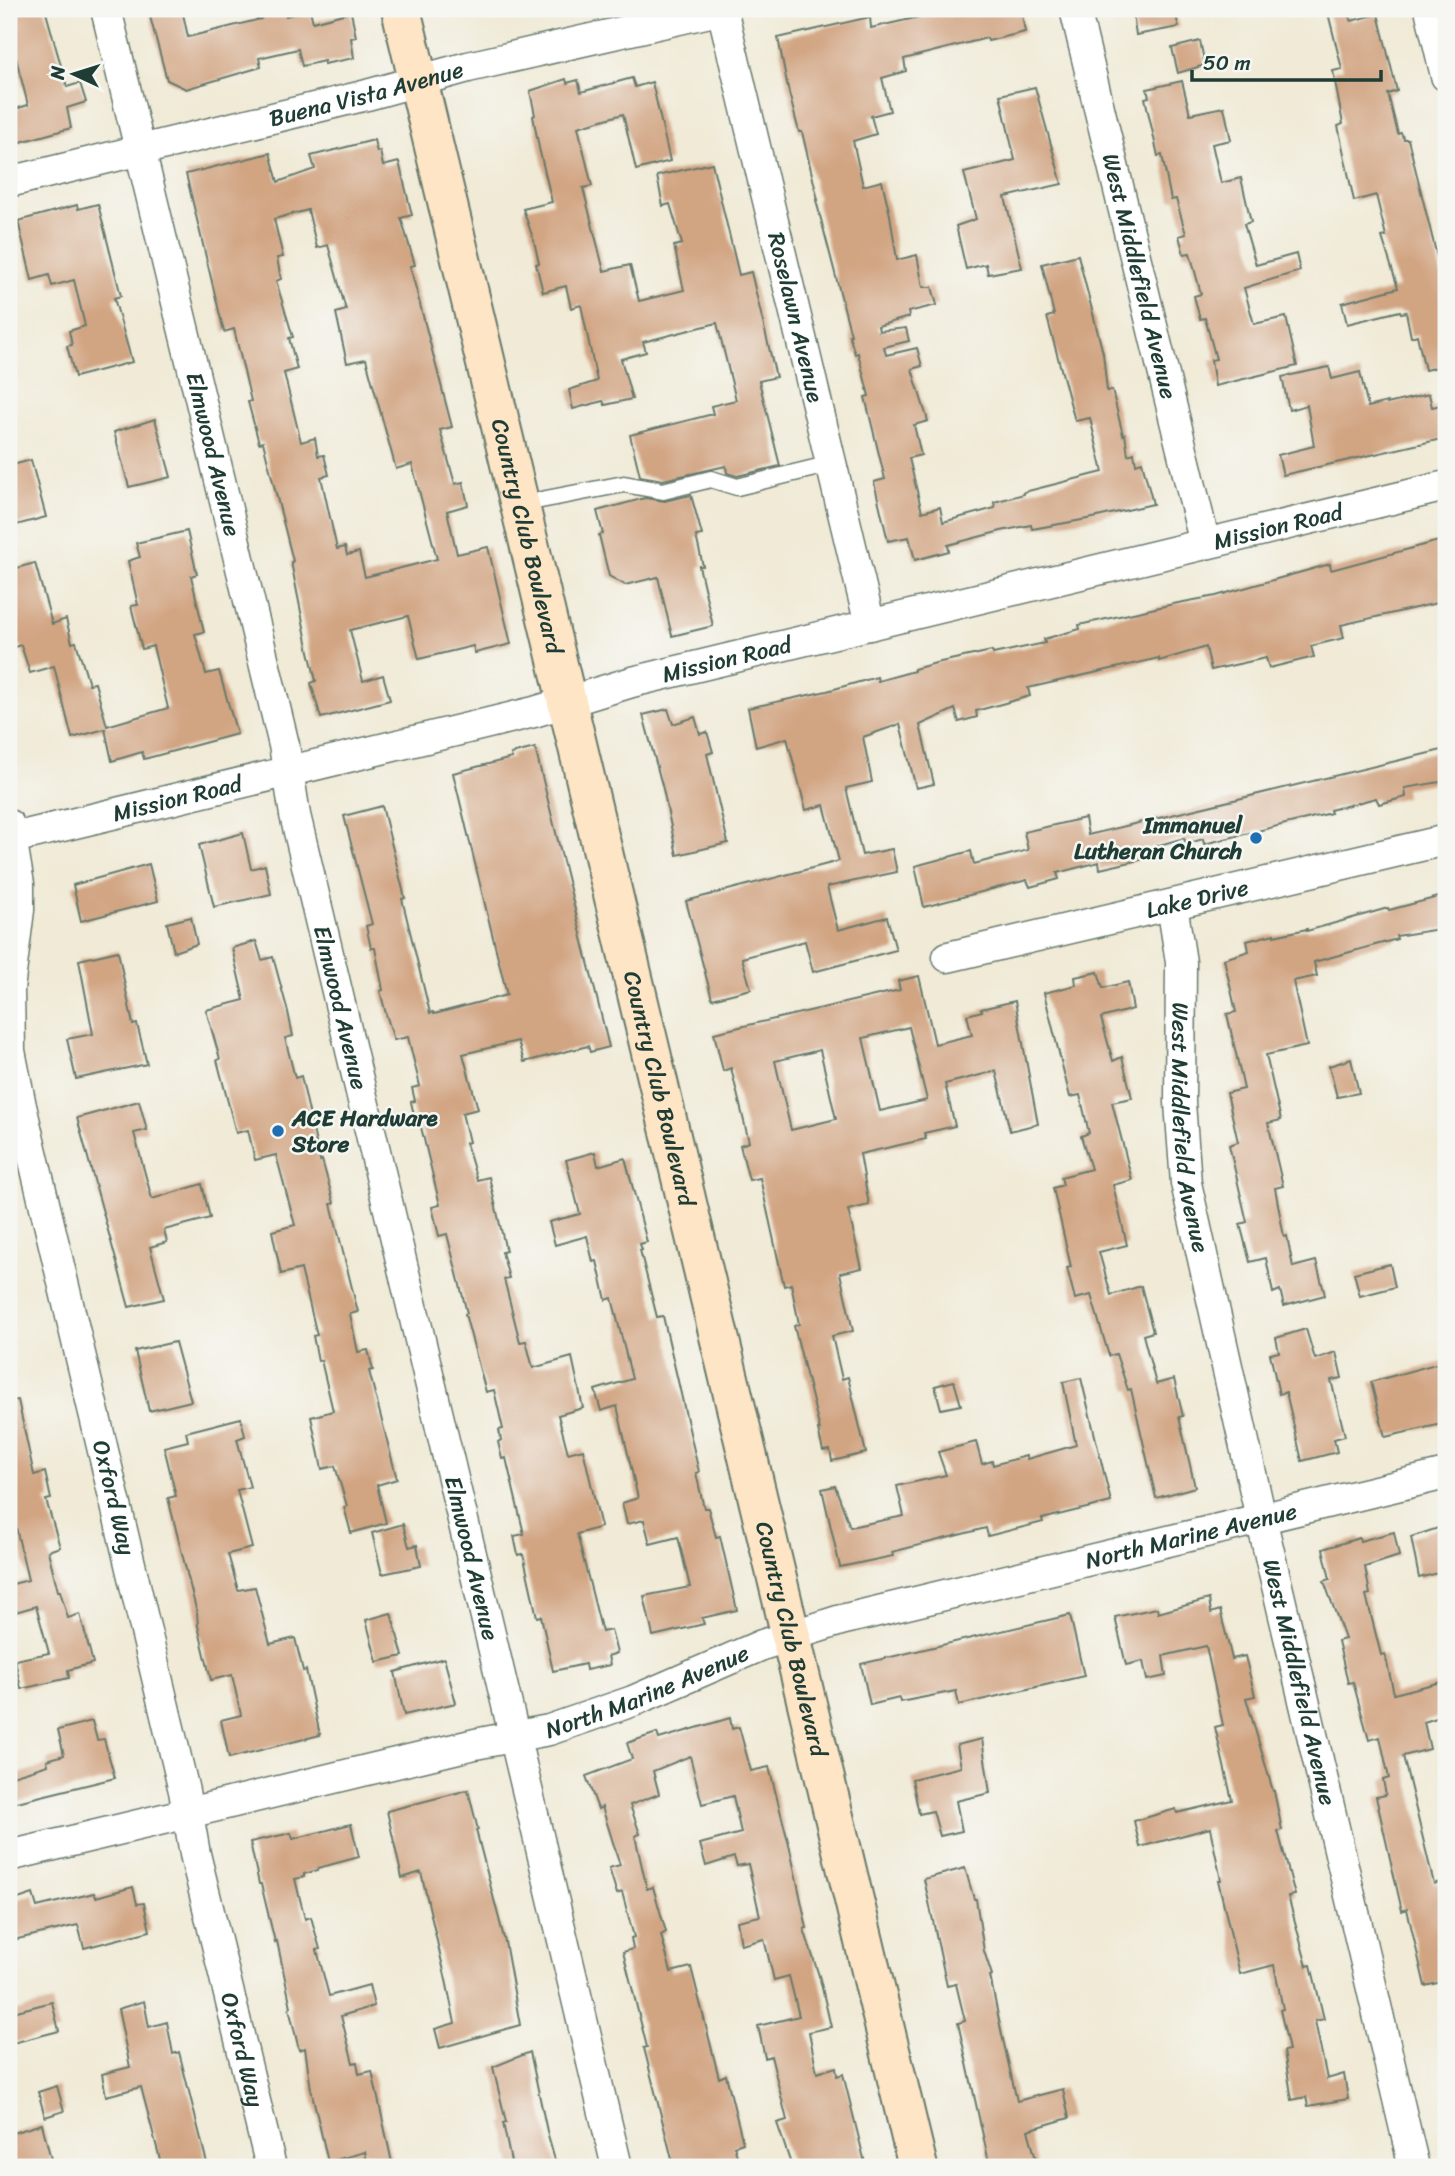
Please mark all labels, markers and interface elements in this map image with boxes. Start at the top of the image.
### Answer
north arrow [38,38,108,108]
scale bar [1192,38,1382,82]
text: 50 m [1203,44,1251,82]
street label: Buena Vista Avenue [265,49,468,139]
text: N [41,64,75,82]
street label: West Middlefield Avenue [1090,149,1190,404]
street label: Roselawn Avenue [756,228,836,407]
street label: Elmwood Avenue [174,368,253,541]
street label: Country Club Boulevard [479,414,576,660]
street label: Mission Road [1209,491,1349,562]
street label: Mission Road [658,623,797,695]
street label: Mission Road [108,762,248,834]
place label: Immanuel Lutheran Church [1074,805,1243,872]
marker: Immanuel Lutheran Church [1248,830,1264,846]
street label: Lake Drive [1142,867,1253,930]
street label: Elmwood Avenue [301,921,380,1094]
street label: Country Club Boulevard [612,967,708,1212]
street label: West Middlefield Avenue [1159,1002,1222,1257]
place label: ACE Hardware Store [291,1098,438,1165]
marker: ACE Hardware Store [270,1123,286,1139]
street label: Oxford Way [81,1436,148,1559]
street label: Elmwood Avenue [433,1472,511,1645]
street label: North Marine Avenue [1081,1490,1301,1581]
street label: Country Club Boulevard [744,1517,840,1763]
street label: West Middlefield Avenue [1251,1555,1349,1810]
street label: North Marine Avenue [540,1632,756,1750]
street label: Oxford Way [209,1988,276,2111]

